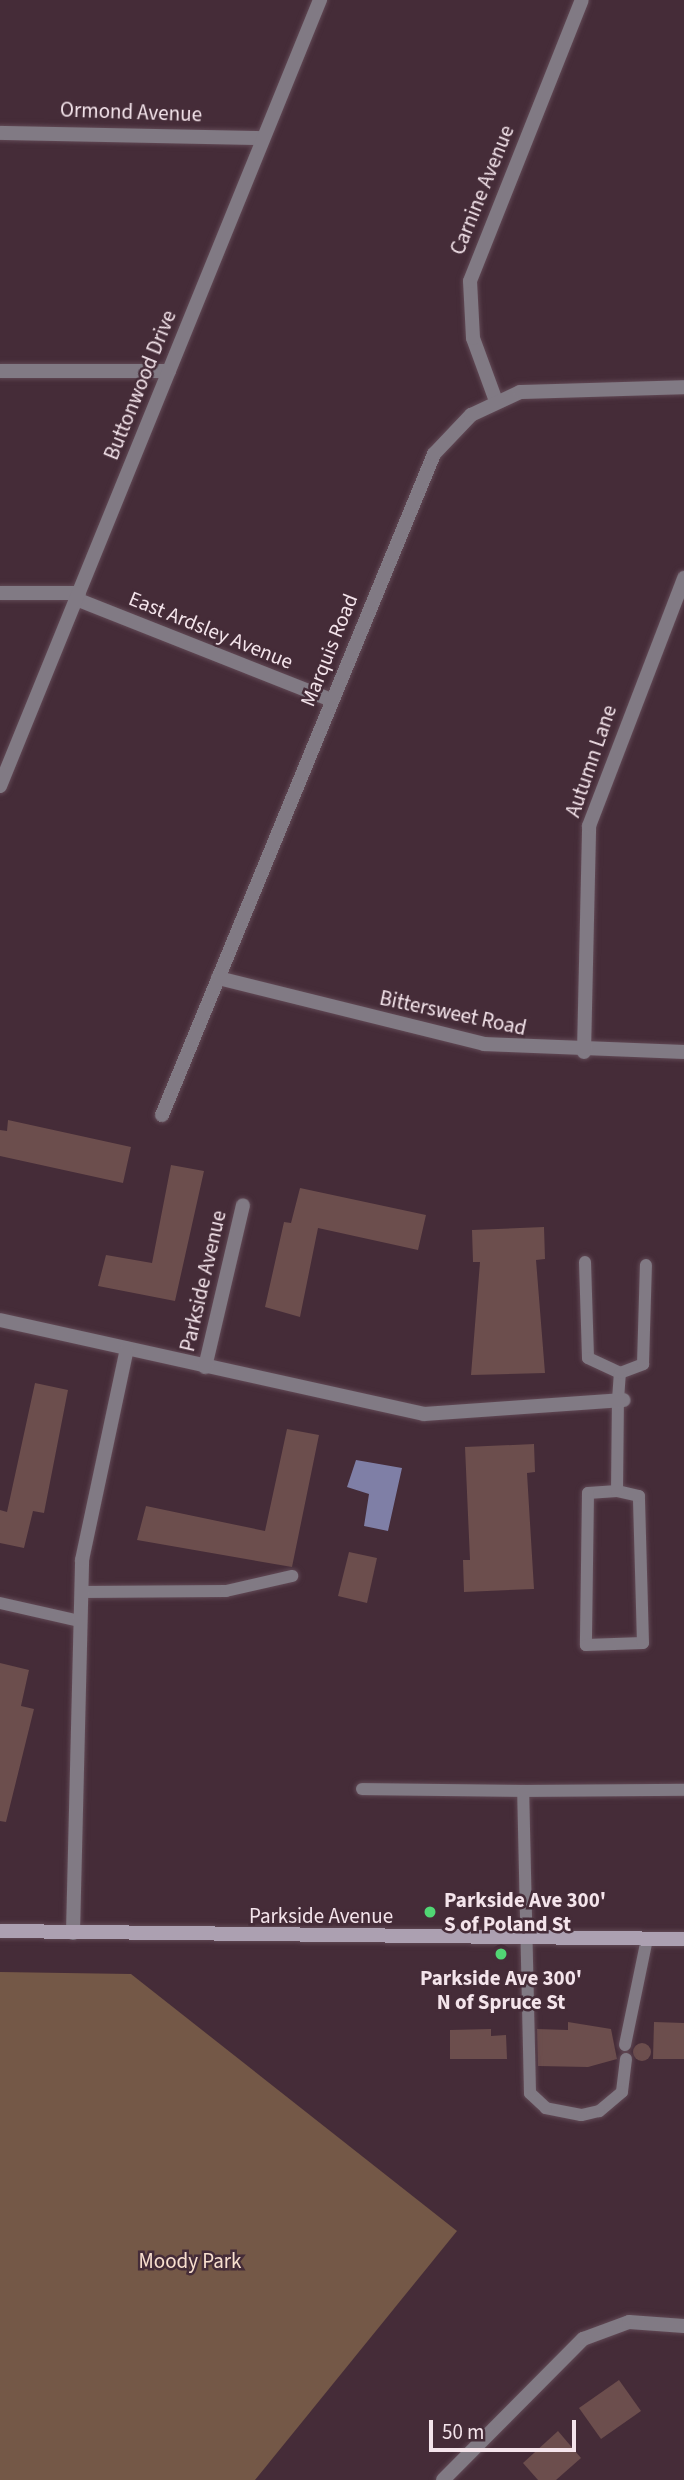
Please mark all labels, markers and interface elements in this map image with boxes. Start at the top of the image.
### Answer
street label: Ormond Avenue [60,97,202,127]
street label: Carnine Avenue [445,122,519,258]
street label: Buttonwood Drive [98,306,182,464]
street label: East Ardsley Avenue [125,586,297,674]
street label: Marquis Road [295,590,363,710]
street label: Autumn Lane [560,702,622,820]
street label: Bittersweet Road [377,985,529,1041]
street label: Parkside Avenue [175,1208,231,1354]
place label: Parkside Ave 300' S of Poland St [444,1887,606,1937]
street label: Parkside Avenue [249,1903,393,1929]
marker: Parkside Ave 300' S of Poland St [422,1904,438,1920]
marker: Parkside Ave 300' N of Spruce St [493,1946,509,1962]
place label: Parkside Ave 300' N of Spruce St [420,1965,582,2015]
park label: Moody Park [139,2248,241,2274]
scale bar [432,2406,579,2450]
text: 50 m [442,2417,484,2447]

